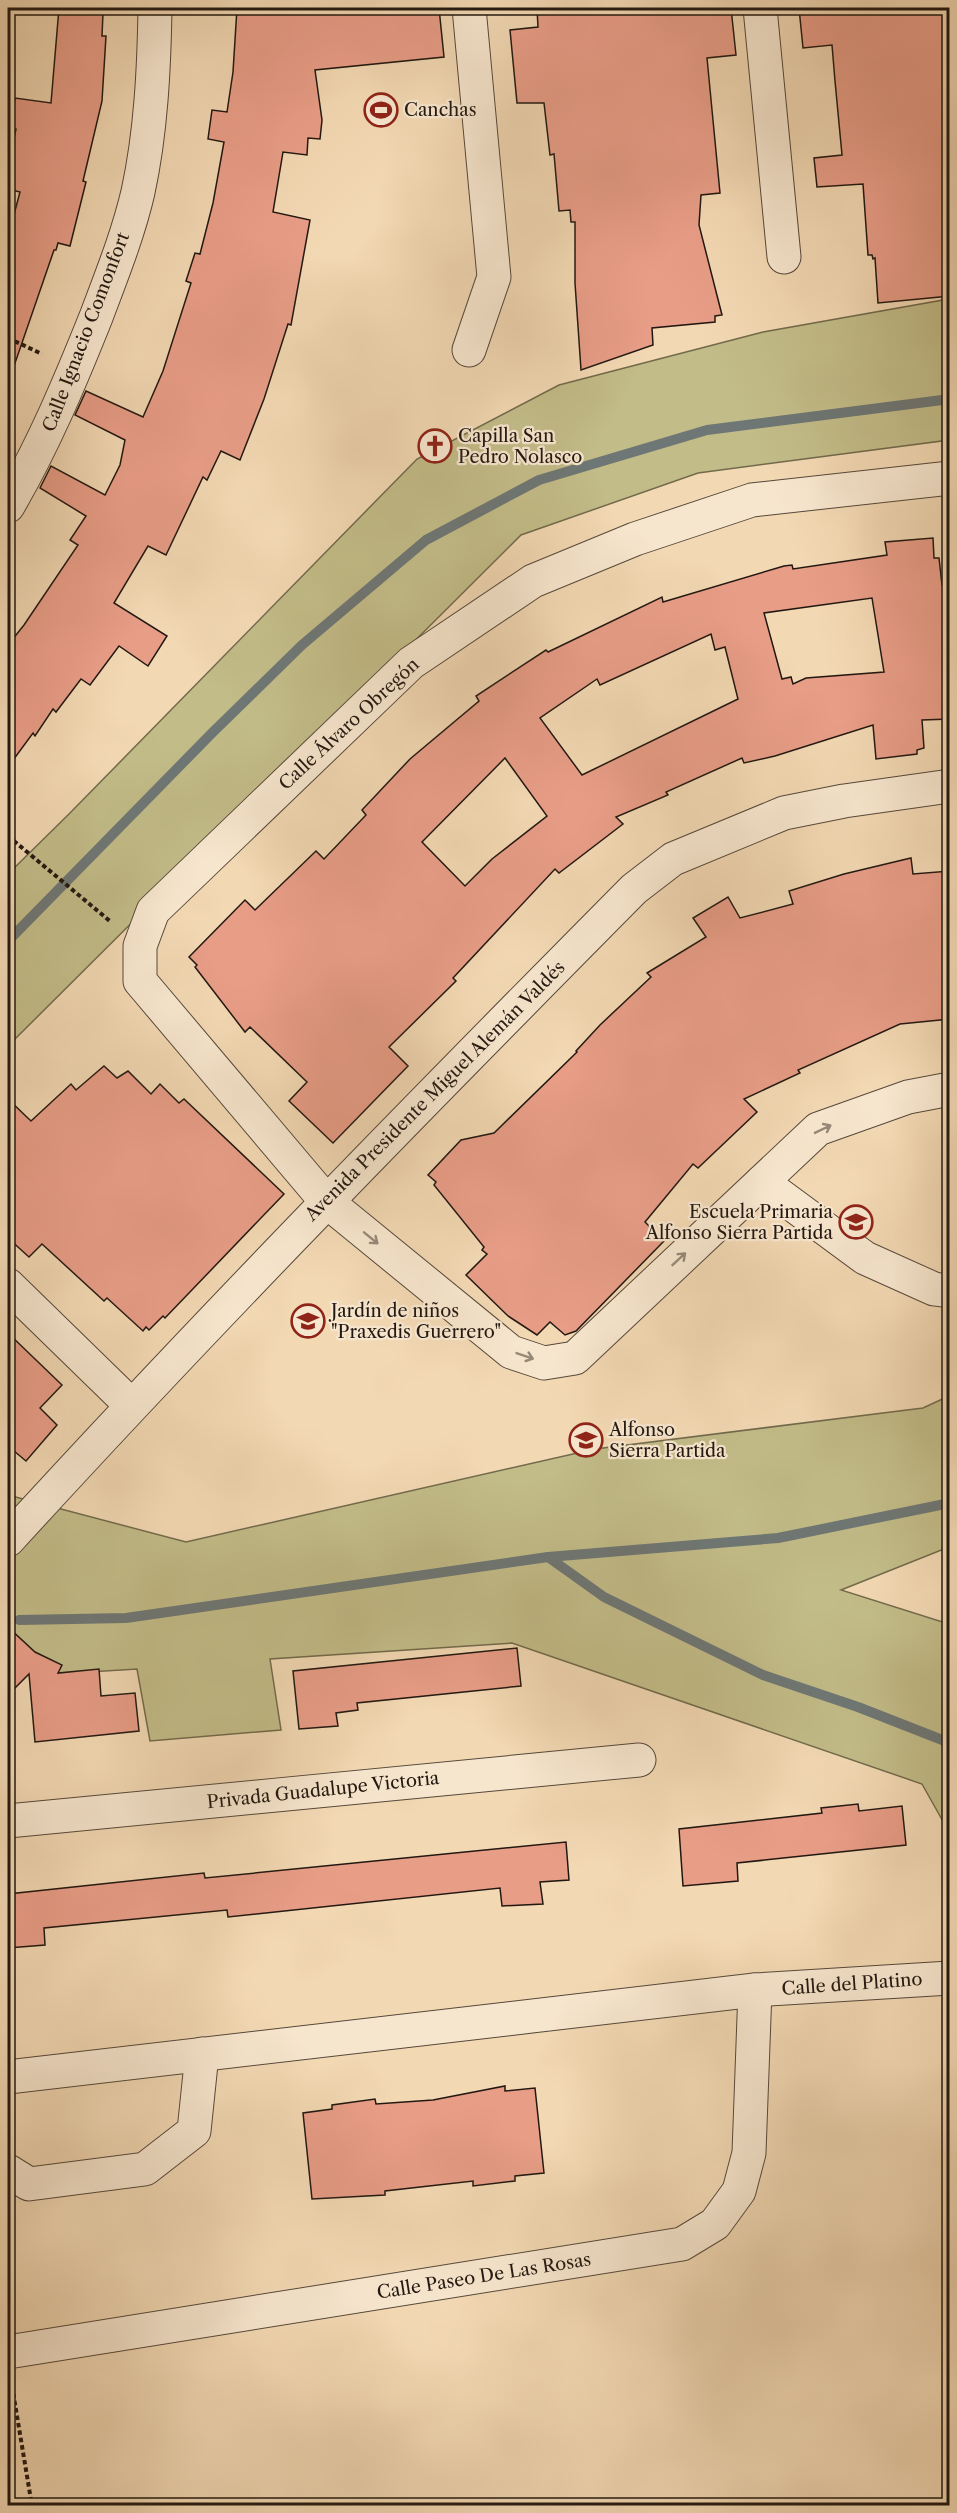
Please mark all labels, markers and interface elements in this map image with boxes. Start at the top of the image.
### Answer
sports icon: Canchas [363,92,399,128]
place label: Canchas [404,99,477,121]
street label: Calle Ignacio Comonfort [38,229,134,435]
place label: Capilla San Pedro Nolasco [458,425,582,468]
church icon: Capilla San Pedro Nolasco [417,428,453,464]
street label: Calle Álvaro Obregón [274,653,424,795]
street label: Avenida Presidente Miguel Alemán Valdés [300,956,570,1226]
one-way arrow [814,1122,832,1134]
place label: Escuela Primaria Alfonso Sierra Partida [645,1201,834,1244]
school or university icon: Escuela Primaria Alfonso Sierra Partida [838,1204,874,1240]
one-way arrow [363,1231,379,1244]
one-way arrow [672,1252,687,1267]
place label: Jardín de niños "Praxedis Guerrero" [328,1300,501,1343]
school or university icon: Jardín de niños "Praxedis Guerrero" [290,1303,326,1339]
one-way arrow [515,1352,534,1363]
place label: Alfonso Sierra Partida [608,1419,726,1462]
school or university icon: Alfonso Sierra Partida [568,1422,604,1458]
street label: Privada Guadalupe Victoria [206,1767,441,1813]
street label: Calle del Platino [781,1968,923,2000]
street label: Calle Paseo De Las Rosas [375,2248,593,2304]

